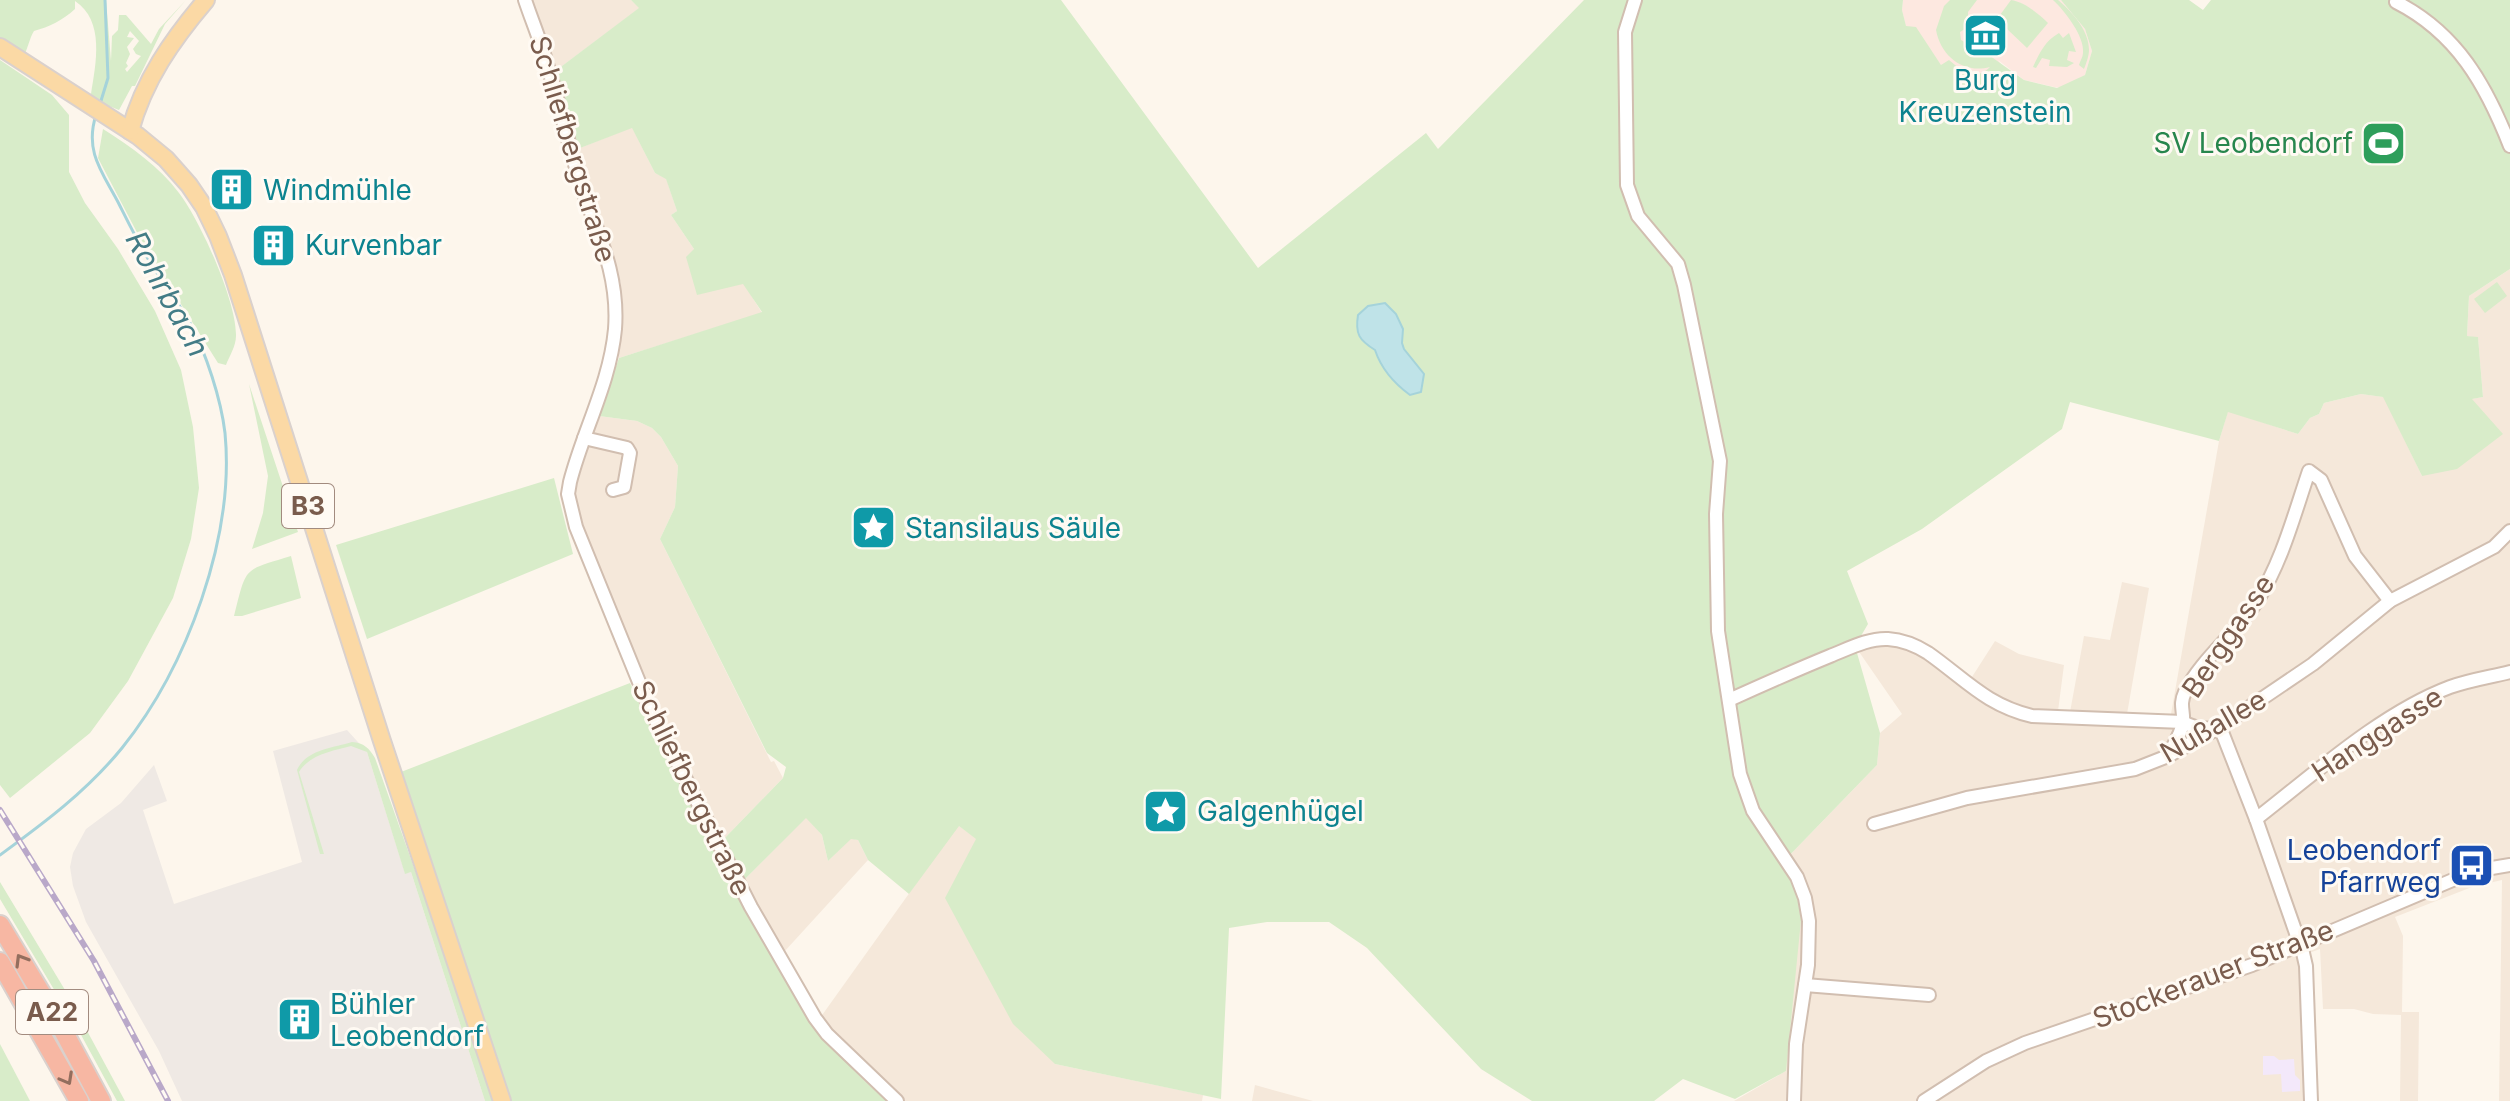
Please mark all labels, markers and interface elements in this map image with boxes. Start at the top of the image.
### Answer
museum icon: Burg Kreuzenstein [1961,12,2009,60]
street label: Schliefbergstraße [522,32,624,266]
place label: Burg Kreuzenstein [1898,63,2072,129]
sports icon: SV Leobendorf [2360,119,2408,167]
place label: SV Leobendorf [2154,126,2353,160]
building icon: Windmühle [208,166,256,214]
place label: Windmühle [263,173,412,207]
building icon: Kurvenbar [250,221,298,269]
water label: Rohrbach [119,224,217,363]
place label: Kurvenbar [305,228,442,262]
road number: B3 [282,484,334,528]
place icon: Stansilaus Säule [850,504,898,552]
place label: Stansilaus Säule [905,511,1121,545]
street label: Berggasse [2175,568,2281,704]
street label: Schliefbergstraße [625,675,759,901]
street label: Hanggasse [2305,679,2449,789]
street label: Nußallee [2154,682,2272,770]
place icon: Galgenhügel [1142,787,1190,835]
place label: Galgenhügel [1197,794,1364,828]
place label: Leobendorf Pfarrweg [2287,833,2441,899]
bus stop icon: Leobendorf Pfarrweg [2448,842,2496,890]
street label: Stockerauer Straße [2088,912,2338,1036]
one-way arrow [15,954,31,969]
place label: Bühler Leobendorf [330,987,484,1053]
road number: A22 [16,990,88,1034]
building icon: Bühler Leobendorf [275,996,323,1044]
one-way arrow [57,1070,72,1085]

